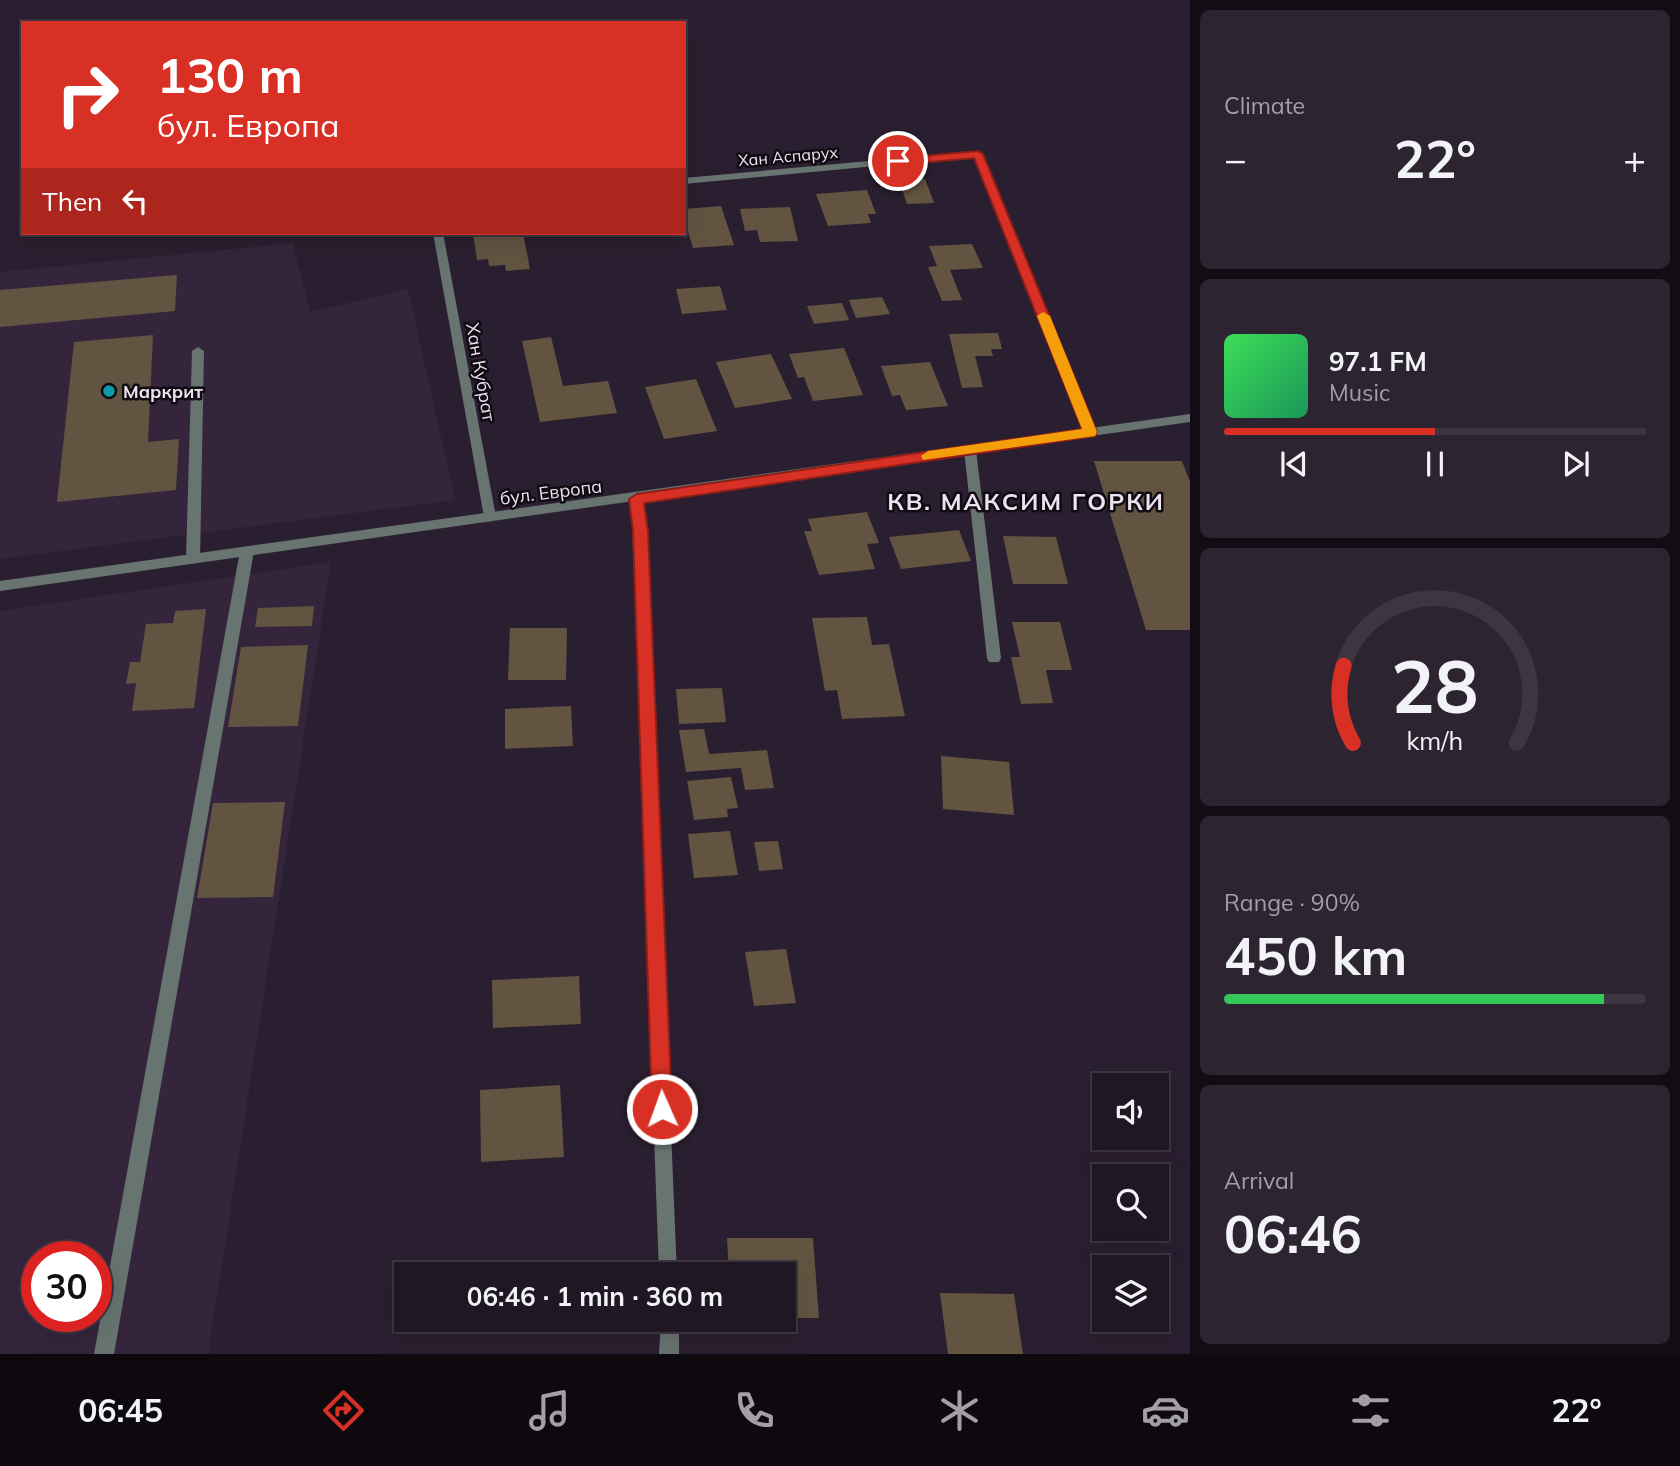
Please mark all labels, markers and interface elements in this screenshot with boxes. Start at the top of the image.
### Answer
text: 130 m [157,44,303,105]
icon: right [42,49,133,140]
text: Climate [1224,91,1305,120]
text: бул. Европа [157,105,340,145]
text: 22° [1394,126,1476,191]
pin [868,131,928,191]
text: − [1224,135,1247,183]
text: + [1623,135,1646,183]
street label: Хан Аспарух [737,142,839,170]
icon: arrive [879,142,917,180]
icon: left [116,182,154,220]
text: Then [42,185,102,218]
street label: Хан Кубрат [461,321,501,424]
text: 97.1 FM [1329,345,1427,378]
text: Music [1329,378,1390,407]
place label: Маркрит [123,380,203,403]
marker: Маркрит [101,383,117,399]
icon: previous [1275,445,1313,483]
icon: pause [1416,445,1454,483]
icon: next [1557,445,1595,483]
street label: бул. Европа [499,474,603,510]
district label: КВ. МАКСИМ ГОРКИ [887,486,1165,516]
text: 28 [1391,640,1479,731]
text: km/h [1407,725,1463,756]
text: Range · 90% [1224,888,1360,917]
text: 450 km [1224,923,1407,988]
position arrow [625,1072,699,1146]
map controls [1092,1073,1169,1332]
button: sound [1092,1073,1169,1150]
button: search [1092,1164,1169,1241]
text: Arrival [1224,1166,1294,1195]
text: 06:46 [1224,1201,1362,1266]
speed limit sign: 30 [21,1241,112,1332]
button: layers [1092,1255,1169,1332]
text: 06:46 · 1 min · 360 m [467,1280,723,1313]
icon: directions [319,1386,368,1435]
icon: music [525,1386,574,1435]
icon: phone [730,1386,779,1435]
icon: climate [935,1386,984,1435]
icon: car [1141,1386,1190,1435]
icon: filters [1346,1386,1395,1435]
text: 06:45 [78,1390,163,1430]
text: 22° [1551,1390,1602,1430]

